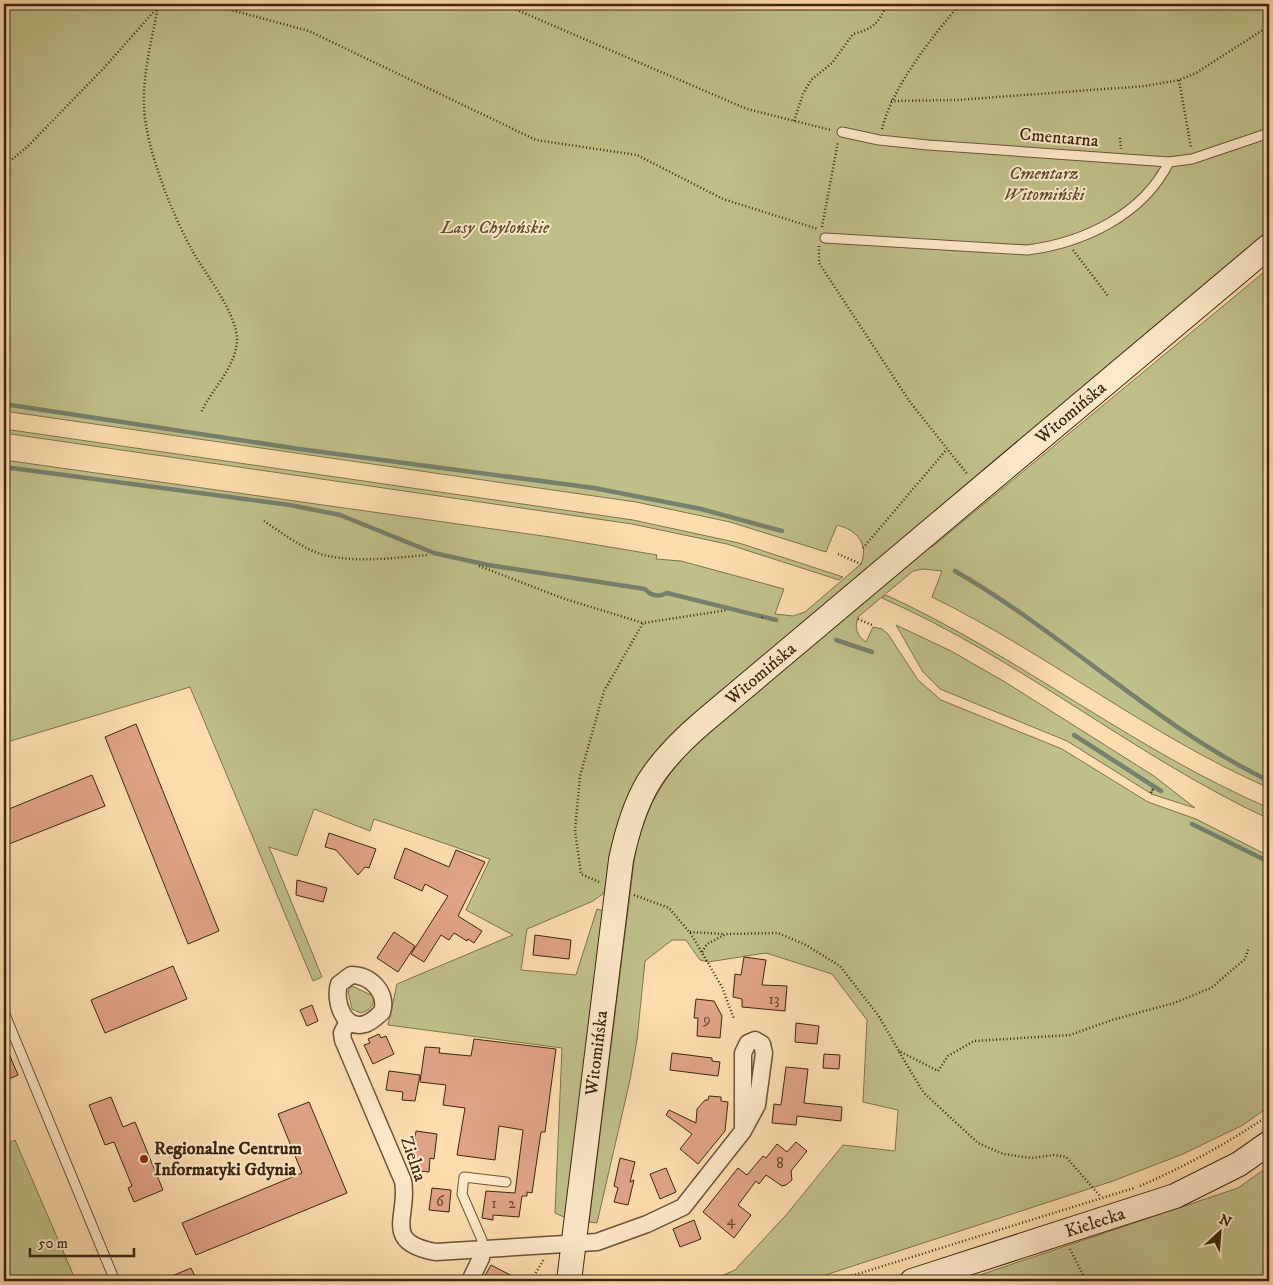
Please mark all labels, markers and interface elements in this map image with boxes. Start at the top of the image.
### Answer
street label: Cmentarna [1019,124,1100,152]
park label: Cmentarz Witomiński [1003,163,1086,206]
park label: Lasy Chylońskie [440,217,550,239]
street label: Witomińska [1030,377,1111,450]
street label: Witomińska [720,638,801,711]
house number: 13 [768,990,780,1009]
street label: Witomińska [581,1009,613,1098]
house number: 9 [702,1010,711,1029]
street label: Zielna [395,1134,431,1185]
place label: Regionalne Centrum Informatyki Gdynia [154,1138,302,1181]
marker: Regionalne Centrum Informatyki Gdynia [138,1153,150,1165]
house number: 8 [776,1154,784,1173]
house number: 6 [436,1192,445,1211]
house number: 1 [491,1194,497,1213]
house number: 2 [508,1194,516,1213]
street label: Kielecka [1062,1203,1128,1243]
north arrow [1196,1208,1246,1258]
house number: 4 [727,1211,736,1230]
text: N [1216,1211,1235,1232]
scale bar [30,1225,134,1257]
text: 50 m [38,1234,68,1253]

